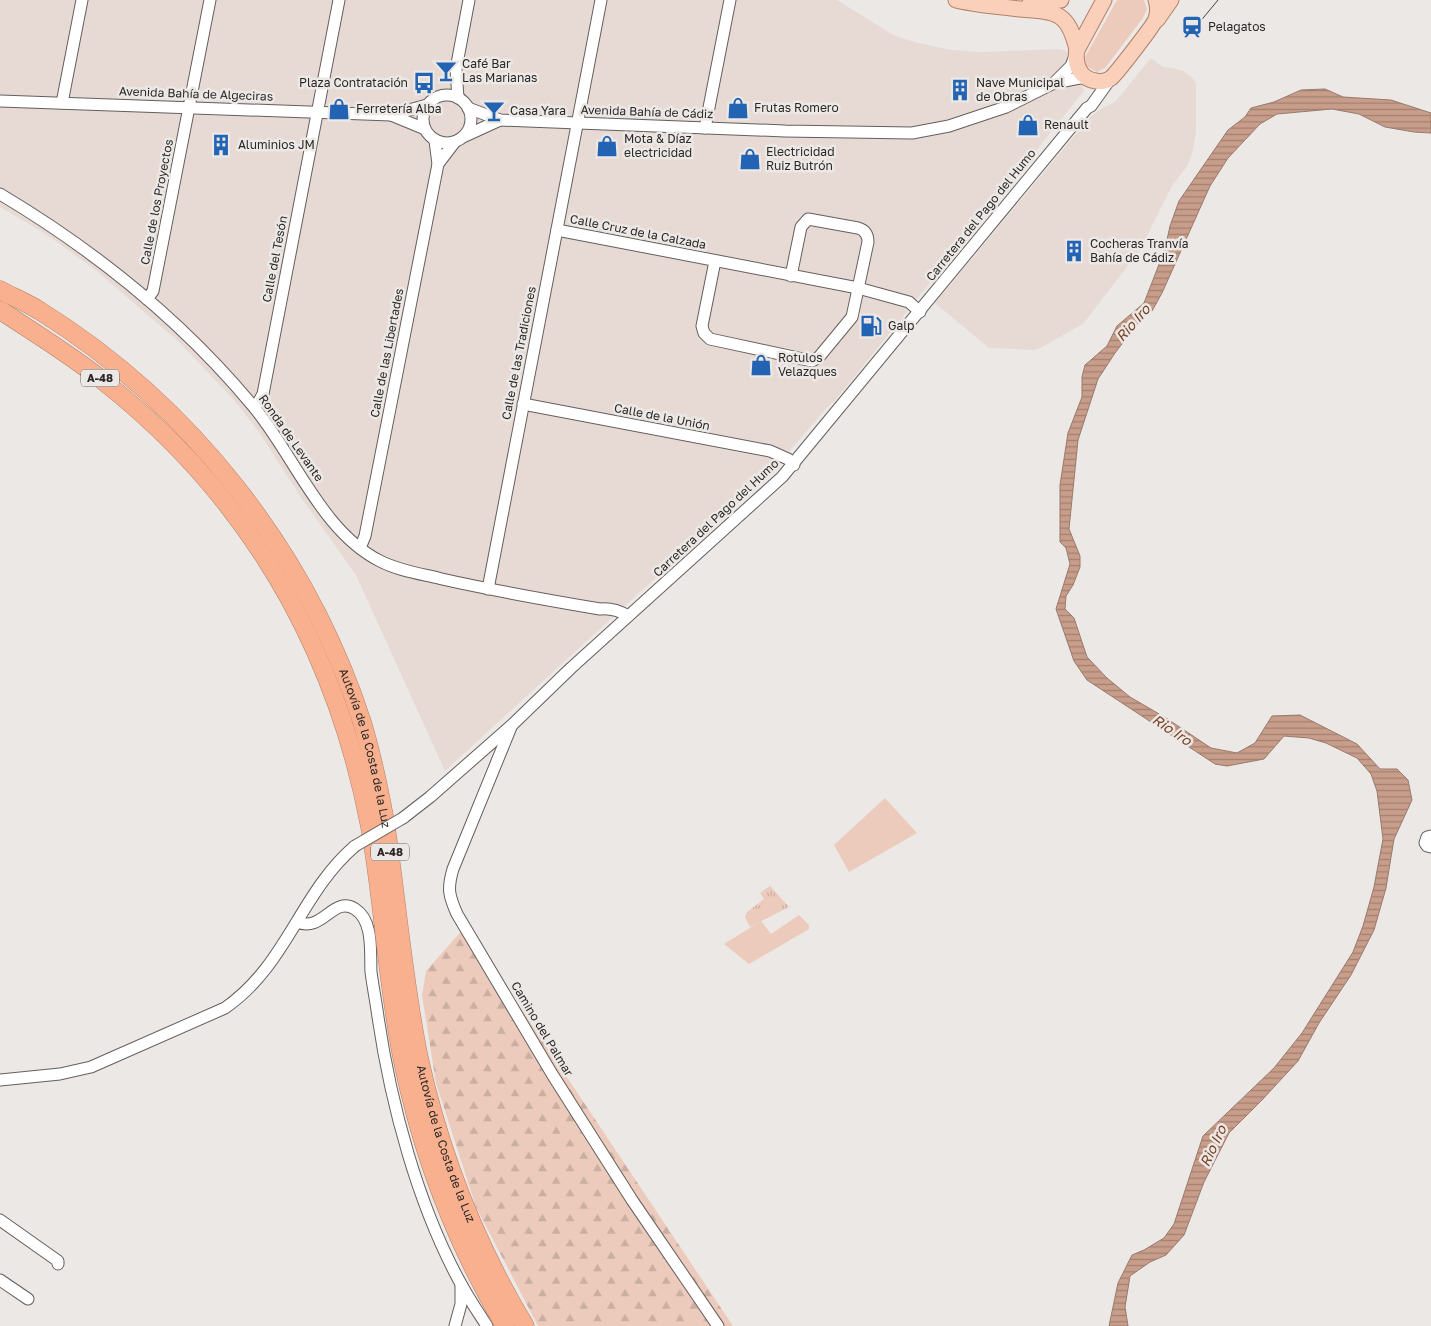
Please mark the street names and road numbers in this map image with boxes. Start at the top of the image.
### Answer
street label: Avenida Bahía de Algeciras [119,83,273,104]
street label: Avenida Bahía de Cádiz [580,102,714,121]
street label: Calle de los Proyectos [137,138,176,266]
street label: Carretera del Pago del Humo [923,145,1039,284]
street label: Calle Cruz de la Calzada [569,211,708,252]
street label: Calle del Tesón [259,214,290,303]
street label: Calle de las Tradiciones [498,285,539,421]
street label: Calle de las Libertades [367,287,406,419]
road number: A-48 [81,369,119,386]
street label: Ronda de Levante [256,391,327,484]
street label: Calle de la Unión [613,400,711,433]
street label: Carretera del Pago del Humo [650,456,781,580]
street label: Autovía de la Costa de la Luz [336,666,394,829]
road number: A-48 [371,844,409,860]
street label: Camino del Palmar [508,979,577,1079]
street label: Autovía de la Costa de la Luz [414,1063,479,1225]

